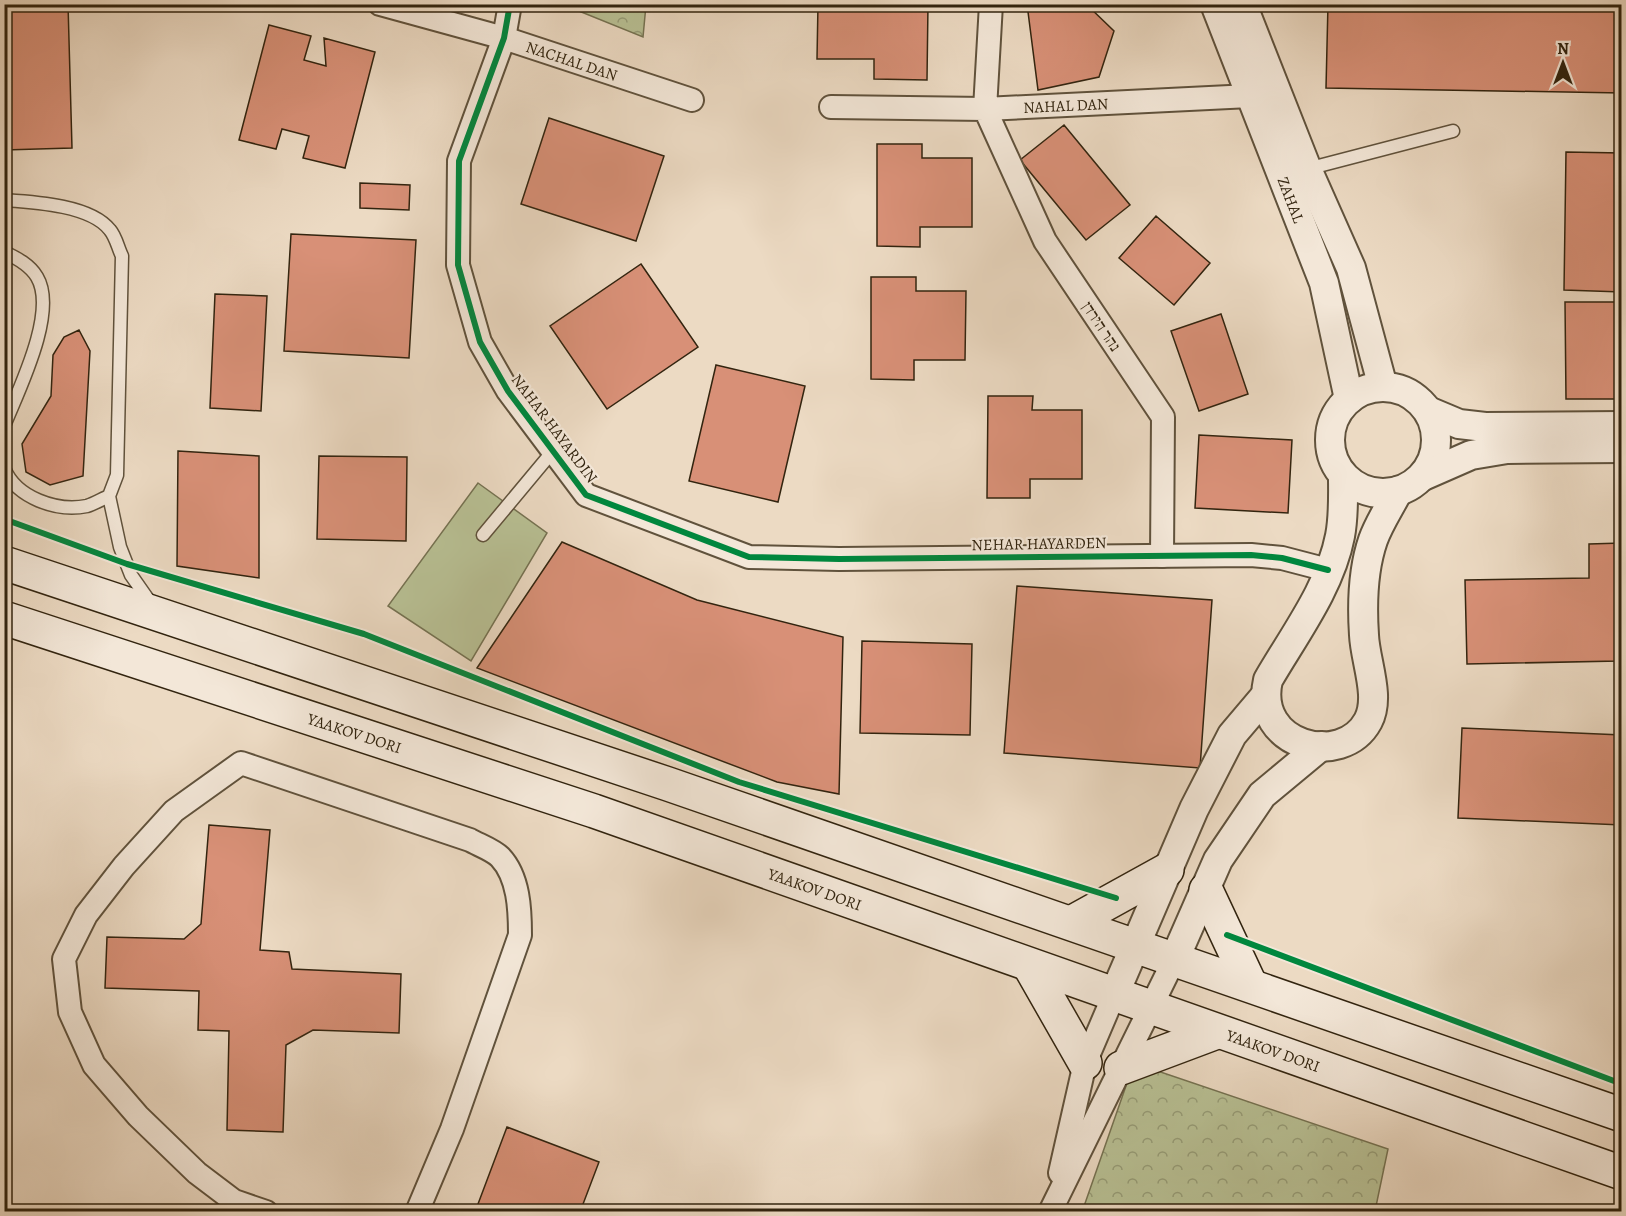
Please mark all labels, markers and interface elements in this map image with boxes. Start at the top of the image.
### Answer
north arrow [1533,33,1593,93]
street label: NACHAL DAN [523,36,620,87]
text: N [1557,38,1569,60]
street label: NAHAL DAN [1023,93,1109,119]
street label: ZAHAL [1272,174,1310,227]
street label: נהר הירדן [1076,297,1126,356]
street label: NAHAR HAYARDIN [506,370,602,488]
street label: NEHAR HAYARDEN [971,532,1107,556]
street label: YAAKOV DORI [304,708,404,759]
street label: YAAKOV DORI [764,863,864,916]
street label: YAAKOV DORI [1222,1024,1323,1078]

